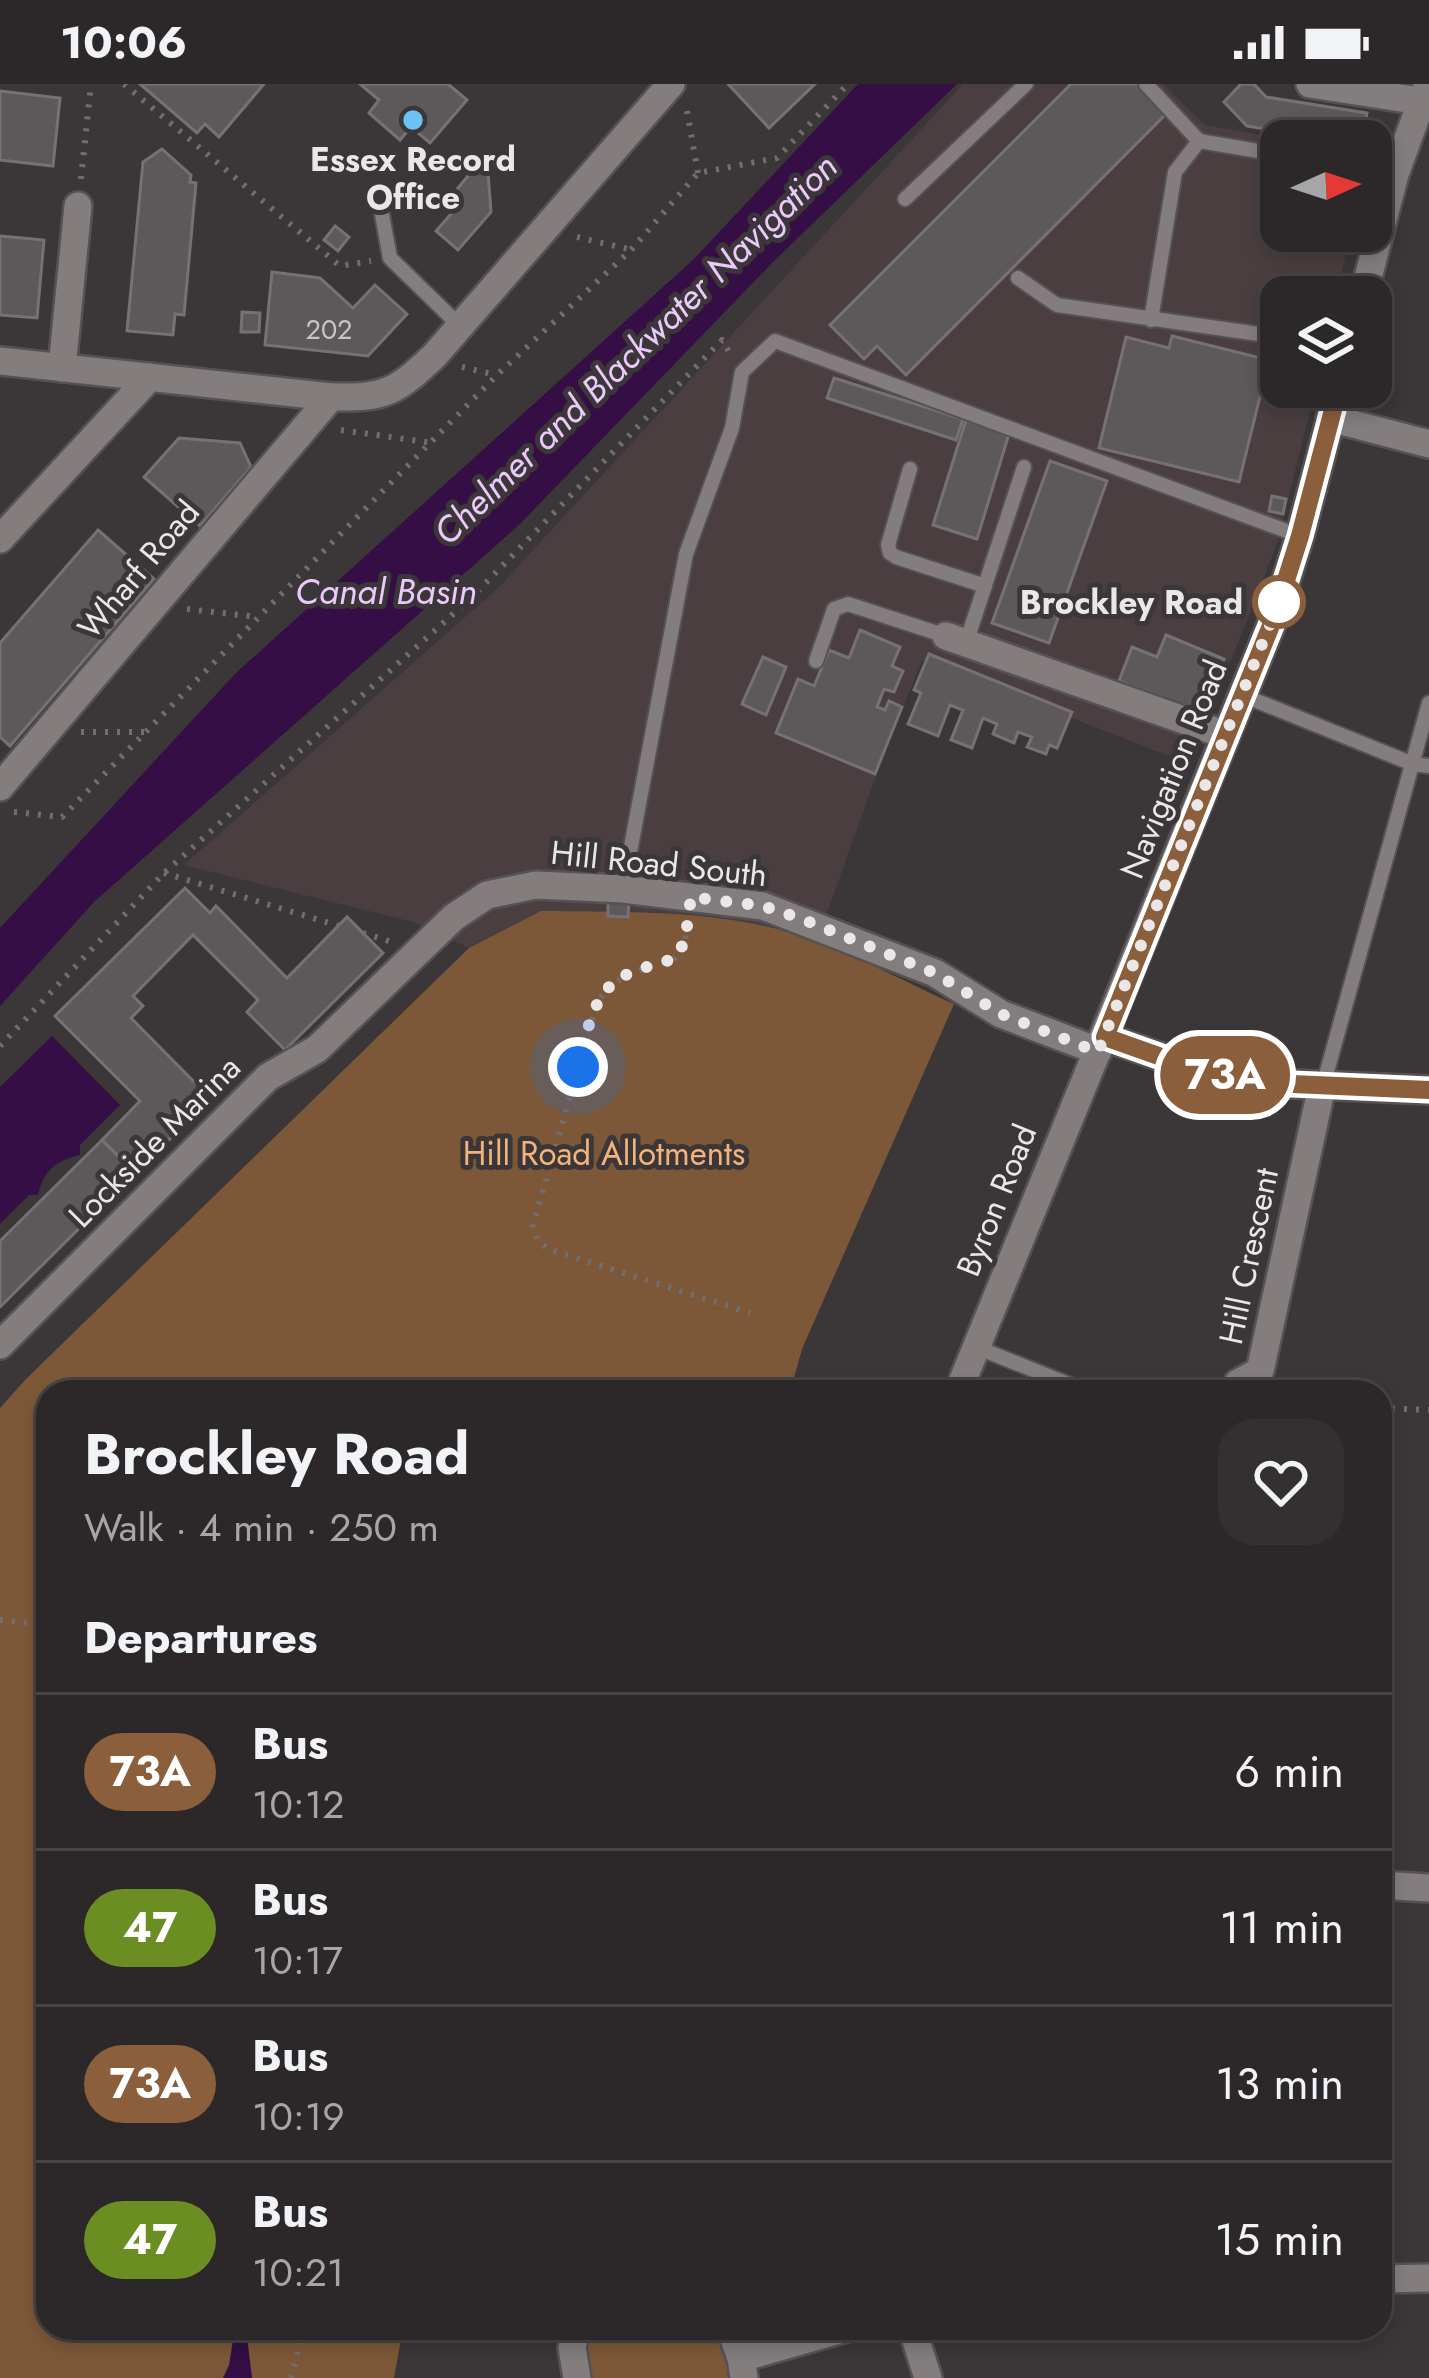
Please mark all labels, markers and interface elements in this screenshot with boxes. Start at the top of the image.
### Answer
text: 10:06 [60,10,187,75]
marker: Essex Record Office [400,107,426,133]
north arrow [1260,120,1392,252]
map controls [1260,120,1392,408]
place label: Essex Record Office [310,136,516,221]
water label: Chelmer and Blackwater Navigation [421,141,849,557]
button: layers [1260,276,1392,408]
house number: 202 [306,310,352,349]
street label: Wharf Road [66,490,210,649]
water label: Canal Basin [295,565,477,617]
marker: Brockley Road [1254,577,1304,627]
place label: Brockley Road [1020,579,1243,626]
street label: Navigation Road [1108,653,1239,886]
street label: Hill Road South [549,829,769,898]
line badge: 73A [1156,1036,1294,1114]
your location [548,1037,608,1097]
text: 73A [1184,1044,1266,1105]
street label: Lockside Marina [58,1045,251,1238]
street label: Byron Road [945,1117,1048,1283]
park label: Hill Road Allotments [463,1130,745,1177]
street label: Hill Crescent [1207,1164,1290,1349]
text: Brockley Road [84,1413,470,1495]
button: heart [1218,1419,1344,1545]
text: Walk · 4 min · 250 m [84,1499,439,1556]
text: Departures [84,1605,318,1670]
text: Bus [252,1711,328,1776]
text: 6 min [1234,1739,1344,1804]
text: 73A [109,1741,191,1802]
text: 10:12 [252,1776,344,1833]
text: Bus [252,1867,328,1932]
text: 11 min [1220,1895,1344,1960]
text: 47 [123,1897,177,1958]
text: 10:17 [252,1932,343,1989]
text: Bus [252,2023,328,2088]
text: 13 min [1215,2051,1344,2116]
text: 73A [109,2053,191,2114]
text: 10:19 [252,2088,345,2145]
text: Bus [252,2179,328,2244]
text: 15 min [1214,2207,1344,2272]
text: 47 [123,2209,177,2270]
text: 10:21 [252,2244,344,2301]

